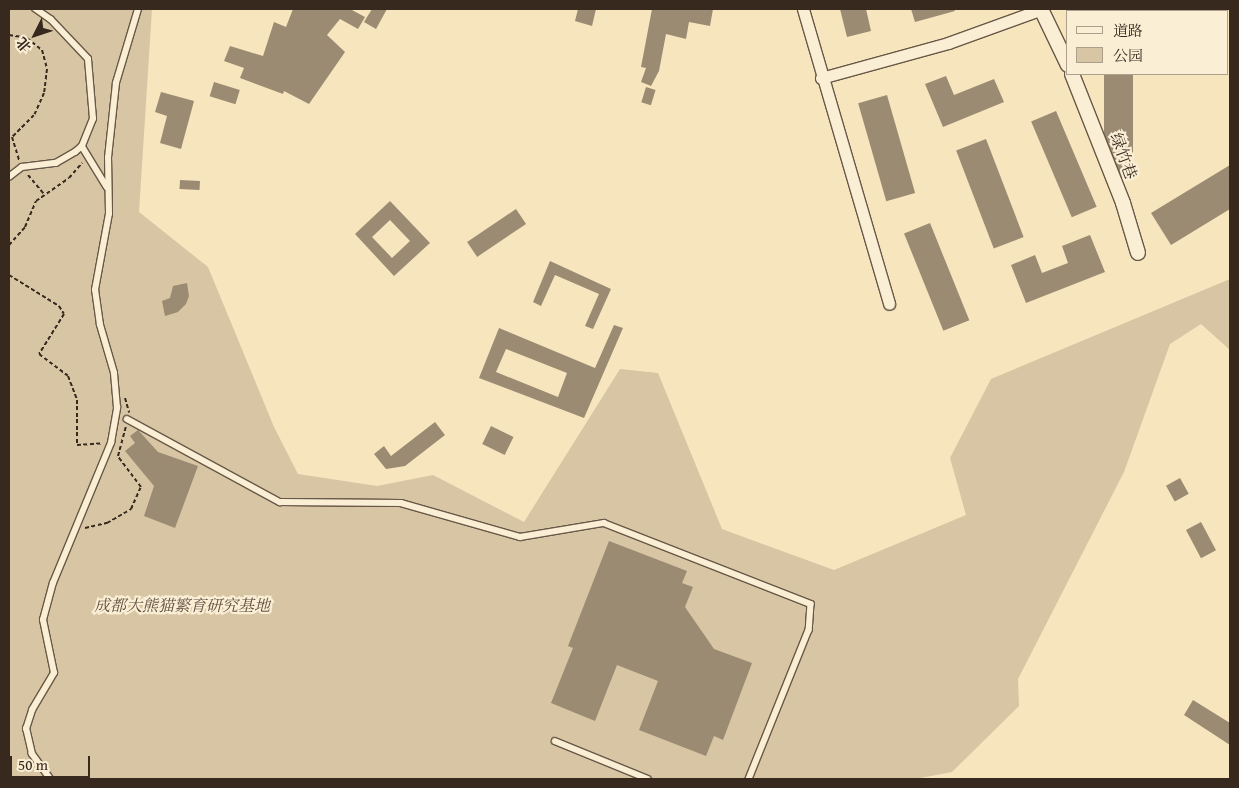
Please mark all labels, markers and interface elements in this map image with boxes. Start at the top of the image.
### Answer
north arrow [10,10,60,60]
legend [1066,10,1229,75]
text: 道路 [1113,20,1143,41]
text: 北 [12,33,36,57]
text: 公园 [1113,45,1143,66]
street label: 绿竹巷 [1107,130,1141,182]
park label: 成都大熊猫繁育研究基地 [94,595,270,615]
scale bar [12,746,92,778]
text: 50 m [18,754,48,775]

